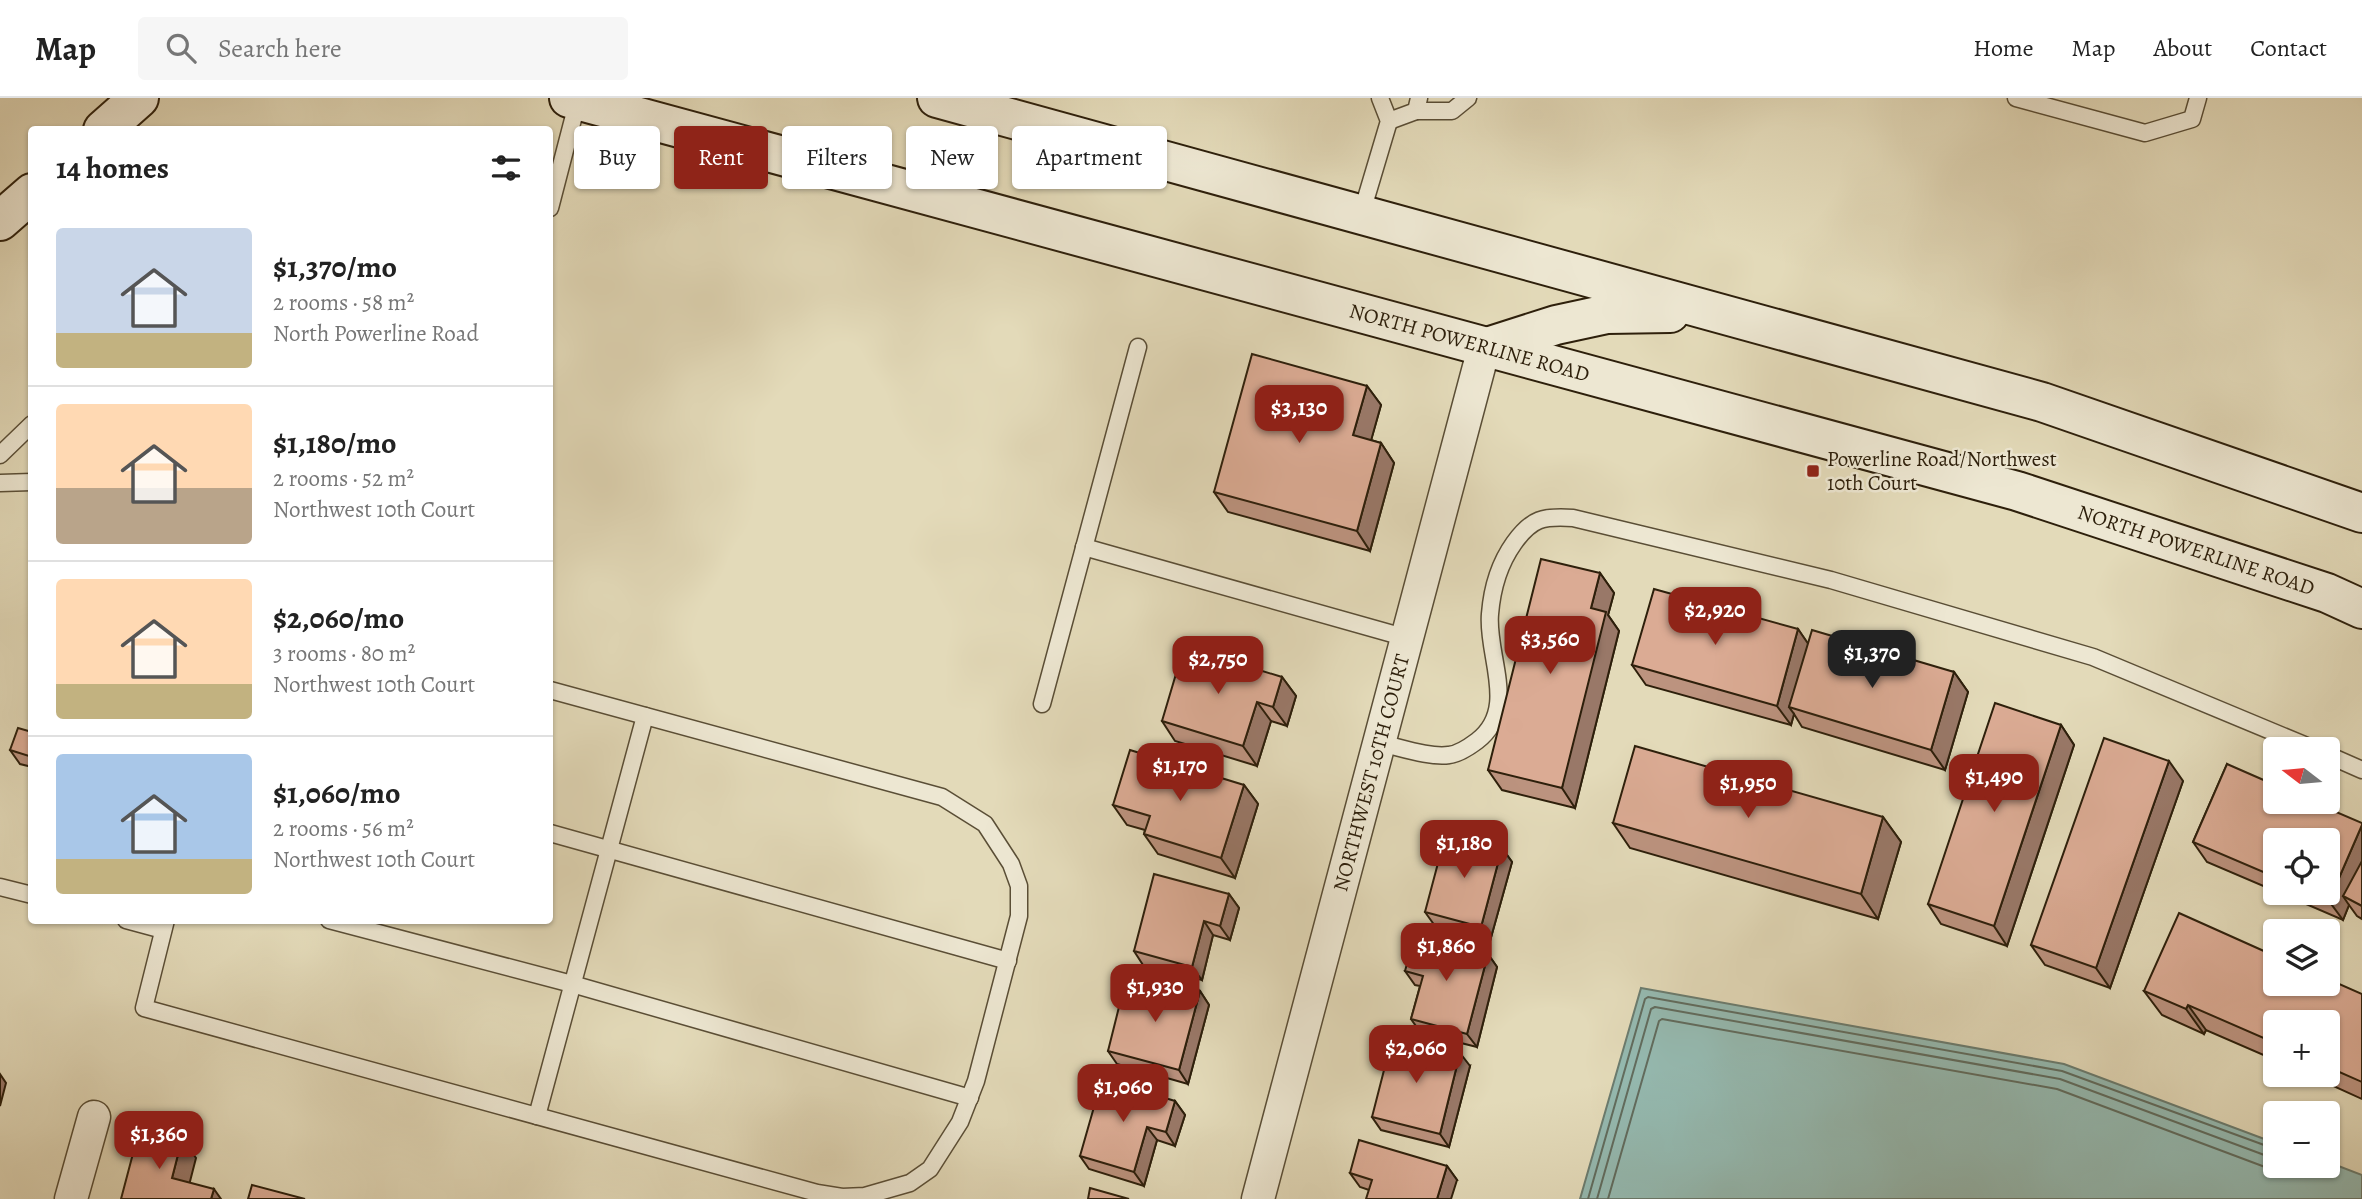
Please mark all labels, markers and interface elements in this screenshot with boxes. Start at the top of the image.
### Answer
search box [138,17,628,80]
text: Map [35,26,96,71]
icon: search [162,29,200,67]
text: Search here [218,31,342,66]
text: Home [1973,32,2034,64]
text: Map [2072,32,2116,64]
text: About [2154,32,2212,64]
text: Contact [2250,32,2327,64]
chip: Buy [574,126,660,189]
chip: Rent [674,126,768,189]
chip: Filters [782,126,892,189]
chip: New [906,126,998,189]
chip: Apartment [1012,126,1167,189]
text: 14 homes [56,148,169,188]
icon: filters [487,149,525,187]
text: $1,370/mo [273,247,397,287]
icon: home [112,256,196,340]
text: 2 rooms · 58 m² [273,287,414,318]
street label: NORTH POWERLINE ROAD [1346,296,1593,388]
text: North Powerline Road [273,318,479,349]
pin: $3,130 [1242,386,1356,445]
text: $3,130 [1271,392,1327,423]
text: $1,180/mo [273,423,397,463]
icon: home [112,432,196,516]
place label: Powerline Road/Northwest 10th Court [1827,445,2057,497]
text: 2 rooms · 52 m² [273,463,414,494]
marker: Powerline Road/Northwest 10th Court [1805,463,1821,479]
text: Northwest 10th Court [273,494,475,525]
street label: NORTH POWERLINE ROAD [2074,498,2318,602]
pin: $2,920 [1658,588,1772,647]
text: $2,920 [1684,594,1746,625]
text: $2,060/mo [273,598,404,638]
icon: home [112,607,196,691]
pin: $3,560 [1493,616,1607,676]
text: $3,560 [1521,623,1579,654]
pin: $1,370 [1815,630,1929,690]
pin: $2,750 [1161,636,1275,696]
text: $1,370 [1844,637,1900,668]
text: 3 rooms · 80 m² [273,638,415,669]
text: $2,750 [1188,643,1248,674]
street label: NORTHWEST 10TH COURT [1326,650,1416,895]
text: Northwest 10th Court [273,669,475,700]
north arrow [2263,737,2340,814]
map controls [2263,737,2340,1178]
pin: $1,170 [1123,744,1237,803]
text: $1,170 [1153,750,1207,781]
pin: $1,490 [1937,754,2051,814]
pin: $1,950 [1691,760,1805,820]
text: $1,490 [1965,761,2023,792]
text: $1,950 [1719,767,1777,798]
text: $1,060/mo [273,773,400,813]
icon: home [112,782,196,866]
text: 2 rooms · 56 m² [273,813,414,844]
pin: $1,180 [1407,820,1521,880]
text: $1,180 [1436,827,1492,858]
button: locate [2263,828,2340,905]
text: Northwest 10th Court [273,844,475,875]
button: layers [2263,919,2340,996]
pin: $1,860 [1389,924,1503,983]
text: $1,860 [1417,930,1475,961]
pin: $1,930 [1098,964,1212,1024]
text: $1,930 [1126,971,1184,1002]
button: + [2263,1010,2340,1087]
pin: $2,060 [1359,1026,1473,1085]
text: $2,060 [1385,1032,1447,1063]
pin: $1,060 [1066,1065,1180,1124]
text: $1,060 [1093,1071,1153,1102]
button: − [2263,1101,2340,1178]
pin: $1,360 [102,1112,216,1171]
text: $1,360 [130,1118,188,1149]

